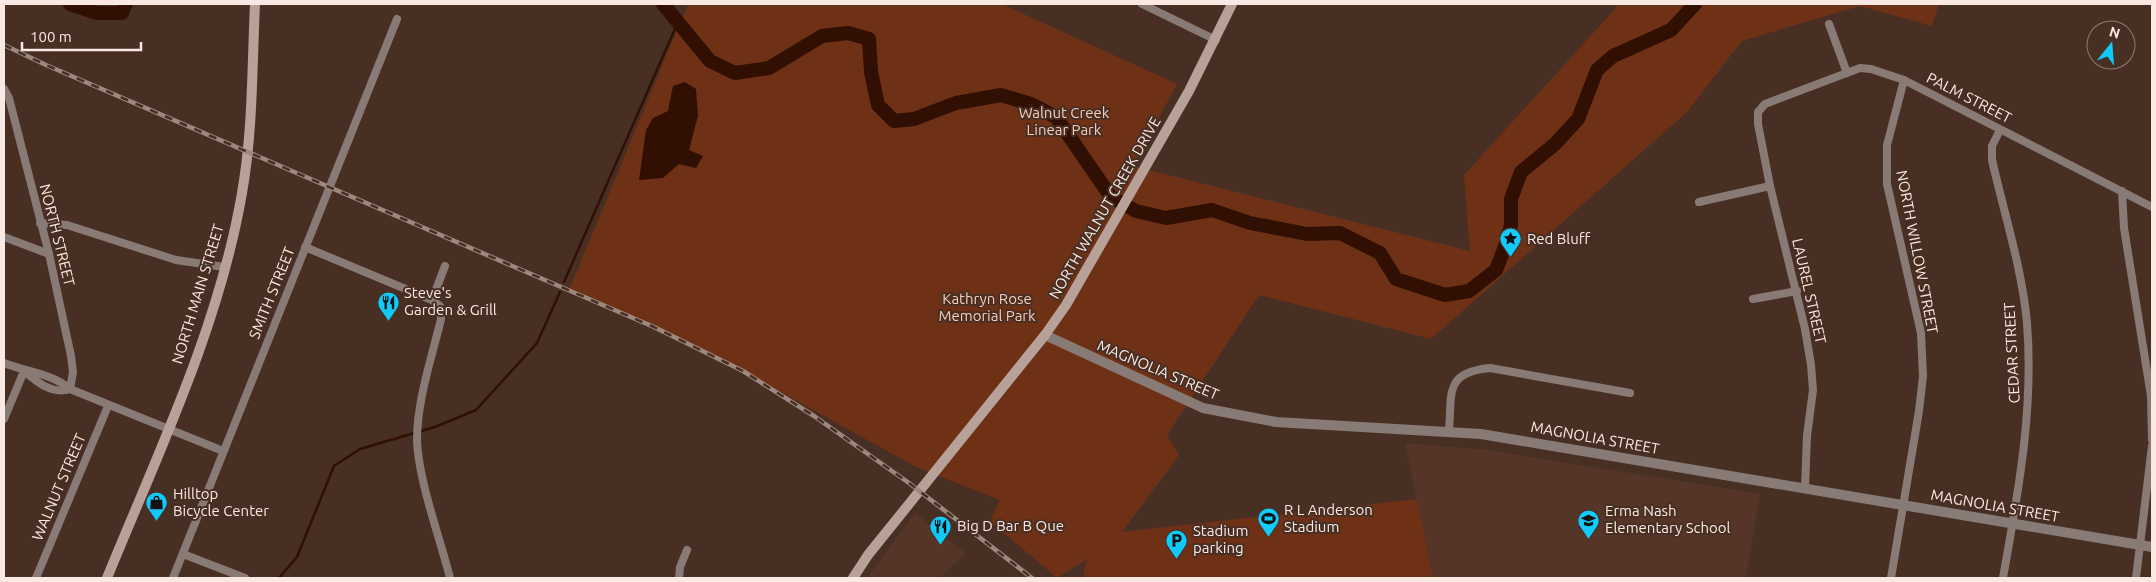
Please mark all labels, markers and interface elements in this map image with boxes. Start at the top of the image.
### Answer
scale bar [22,20,141,52]
north arrow [2086,20,2136,70]
text: N [2107,23,2122,42]
text: 100 m [30,28,72,45]
street label: PALM STREET [1924,69,2015,127]
park label: Walnut Creek Linear Park [1019,104,1110,138]
street label: NORTH WALNUT CREEK DRIVE [1045,114,1164,302]
street label: NORTH WILLOW STREET [1893,169,1942,336]
street label: NORTH STREET [37,182,79,288]
street label: NORTH MAIN STREET [168,221,227,366]
place icon: Red Bluff [1499,227,1523,258]
place label: Red Bluff [1527,230,1591,247]
street label: LAUREL STREET [1789,237,1830,346]
street label: SMITH STREET [245,244,298,341]
place label: Steve's Garden & Grill [404,284,497,318]
restaurant icon: Steve's Garden & Grill [376,290,400,321]
park label: Kathryn Rose Memorial Park [938,290,1036,324]
street label: CEDAR STREET [2000,301,2023,404]
street label: MAGNOLIA STREET [1095,336,1222,403]
street label: MAGNOLIA STREET [1529,418,1661,457]
street label: WALNUT STREET [28,430,89,543]
place label: Hilltop Bicycle Center [173,485,269,519]
street label: MAGNOLIA STREET [1929,486,2061,525]
shop icon: Hilltop Bicycle Center [145,491,169,522]
place label: R L Anderson Stadium [1284,501,1373,535]
place label: Erma Nash Elementary School [1605,502,1731,536]
sports icon: R L Anderson Stadium [1256,507,1280,538]
school or university icon: Erma Nash Elementary School [1577,508,1601,539]
restaurant icon: Big D Bar B Que [929,514,953,545]
place label: Big D Bar B Que [957,517,1064,534]
place label: Stadium parking [1193,522,1248,556]
parking icon: Stadium parking [1165,528,1189,559]

